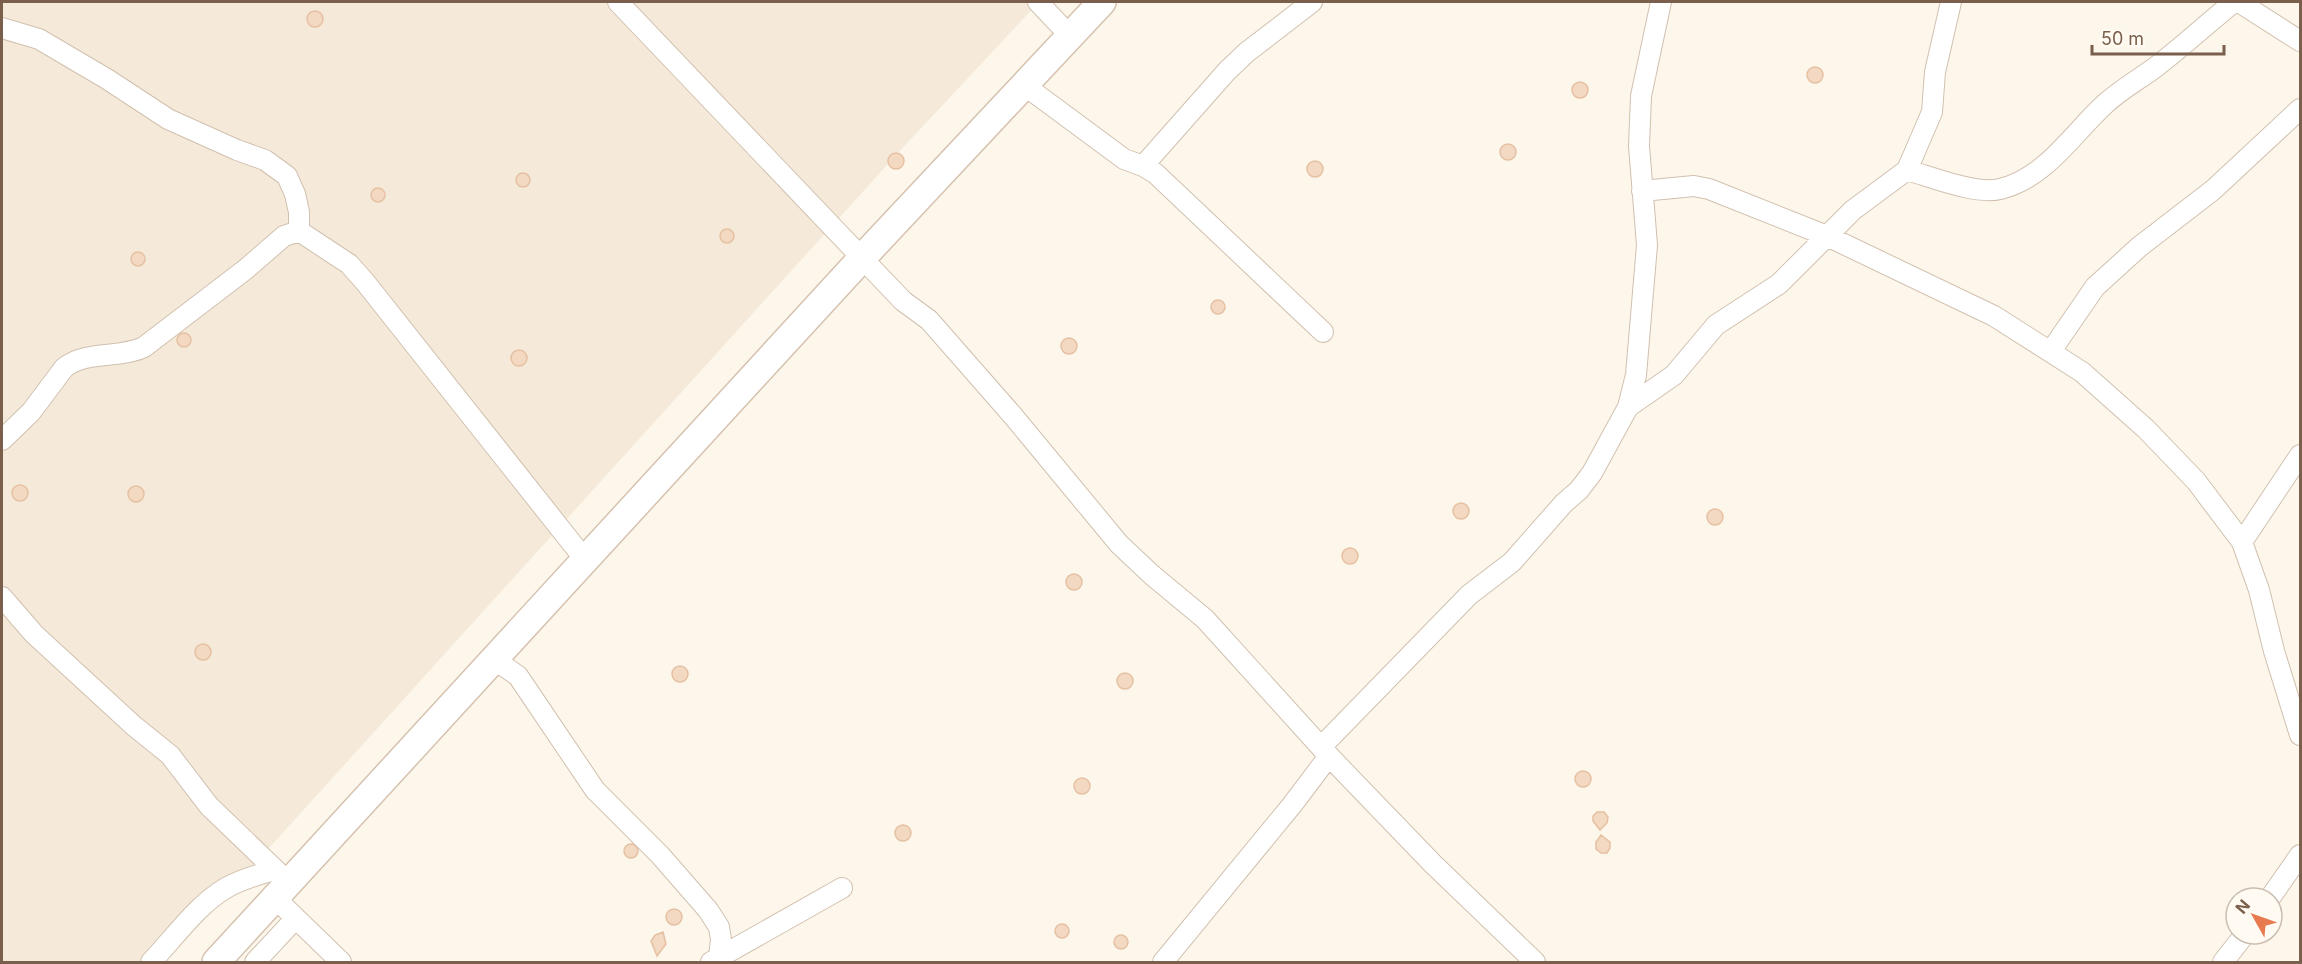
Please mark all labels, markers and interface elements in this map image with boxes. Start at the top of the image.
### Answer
scale bar [2092,18,2224,56]
text: 50 m [2101,28,2144,49]
north arrow [2224,886,2284,946]
text: N [2231,895,2254,917]

